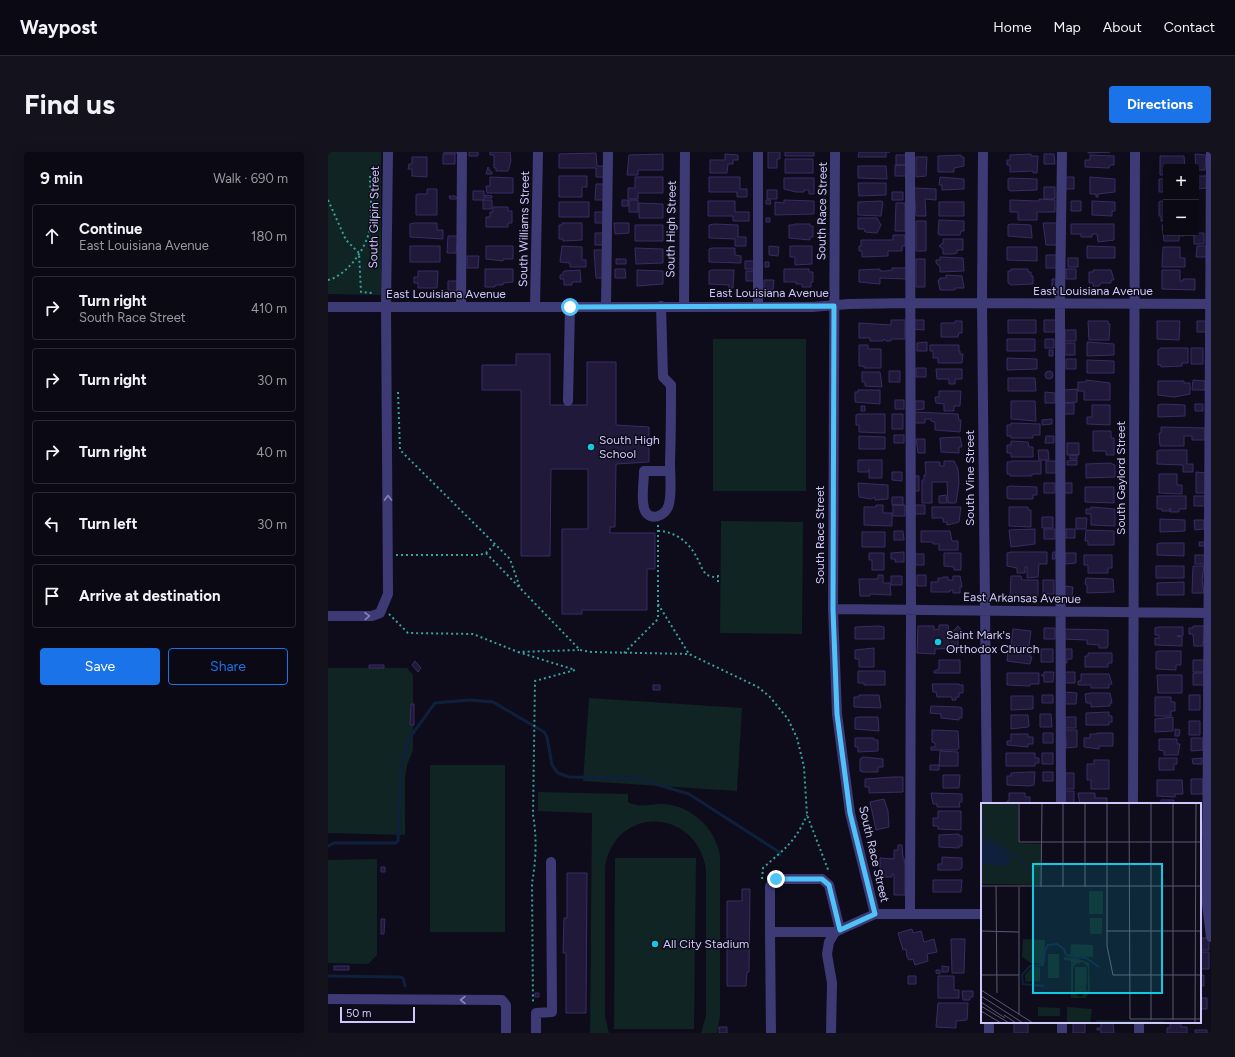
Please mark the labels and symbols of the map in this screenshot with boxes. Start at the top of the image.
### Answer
street label: South Race Street [814,161,830,260]
street label: South Gilpin Street [366,165,382,269]
street label: South Williams Street [516,170,532,287]
street label: South High Street [663,180,679,278]
street label: East Louisiana Avenue [1033,284,1153,298]
street label: East Louisiana Avenue [709,286,829,300]
street label: East Louisiana Avenue [386,287,506,301]
route start [561,298,579,316]
street label: South Gaylord Street [1114,421,1128,535]
street label: South Vine Street [963,429,977,526]
place label: South High School [599,433,660,461]
marker: South High School [586,442,596,452]
street label: South Race Street [813,485,827,584]
one-way arrow [384,495,392,501]
street label: East Arkansas Avenue [963,590,1081,606]
one-way arrow [364,612,370,620]
place label: Saint Mark's Orthodox Church [946,628,1040,656]
marker: Saint Mark's Orthodox Church [933,637,943,647]
inset map [981,803,1201,1023]
street label: South Race Street [856,804,892,904]
route end [767,870,785,888]
place label: All City Stadium [663,937,749,951]
marker: All City Stadium [650,939,660,949]
one-way arrow [460,996,466,1004]
scale bar [340,1005,415,1024]

